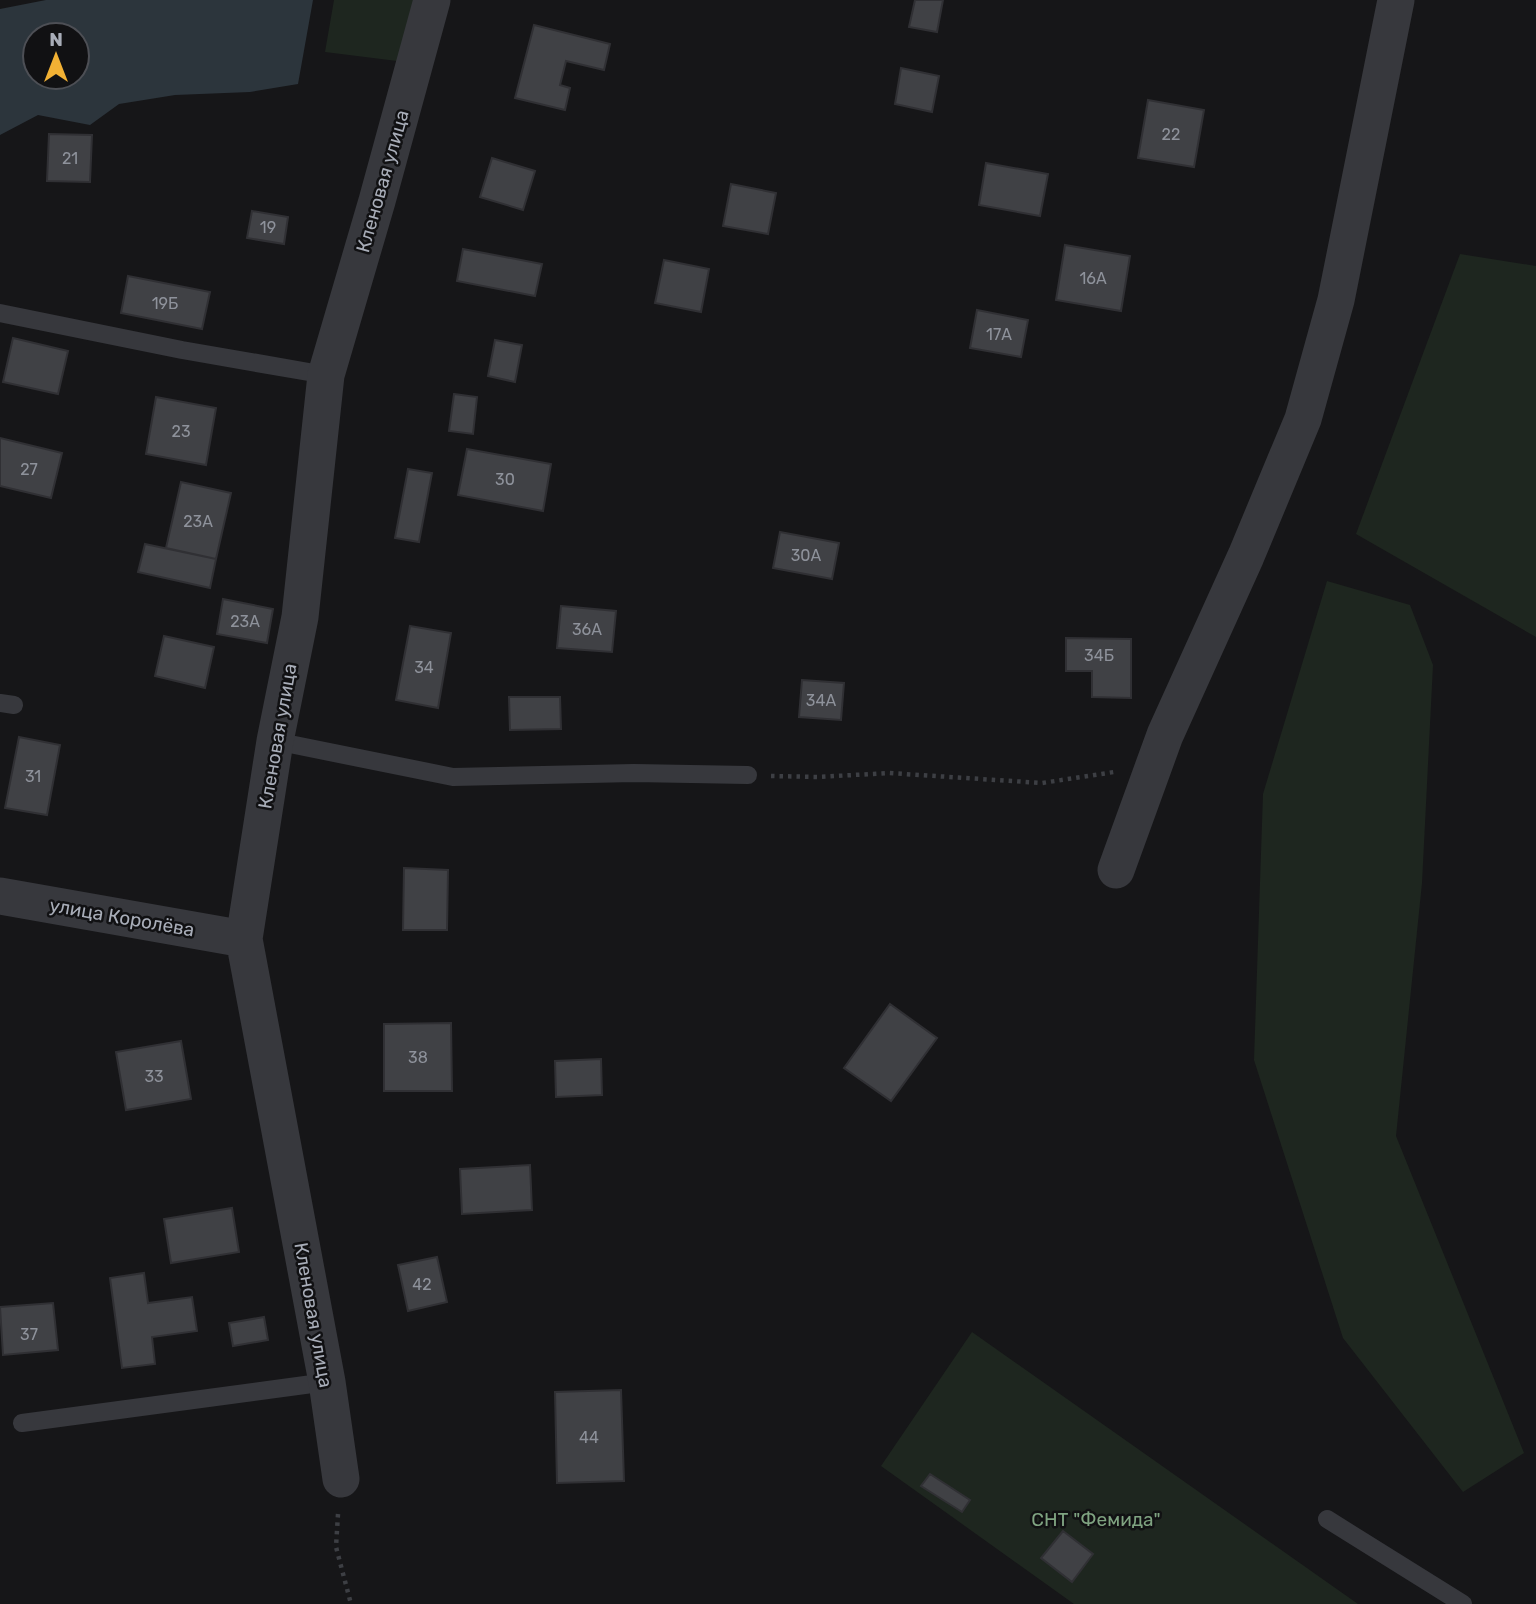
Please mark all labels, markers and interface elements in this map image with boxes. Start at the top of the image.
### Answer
north arrow [21,21,91,91]
text: N [49,28,63,51]
street label: Кленовая улица [351,107,414,255]
house number: 22 [1162,125,1180,144]
house number: 21 [62,149,78,168]
house number: 19 [260,218,276,237]
house number: 16А [1079,269,1107,288]
house number: 19Б [152,294,178,313]
house number: 17А [986,325,1012,344]
house number: 23 [171,422,191,441]
house number: 27 [20,460,38,479]
house number: 30 [495,470,515,489]
house number: 23А [183,512,213,531]
house number: 30А [791,546,822,565]
house number: 23А [230,612,260,631]
house number: 36А [572,620,602,639]
house number: 34Б [1084,646,1114,665]
house number: 34 [414,658,434,677]
street label: Кленовая улица [253,662,302,811]
house number: 34А [806,691,836,710]
house number: 31 [25,767,41,786]
street label: улица Королёва [48,893,196,942]
house number: 38 [408,1048,428,1067]
house number: 33 [144,1067,164,1086]
street label: Кленовая улица [289,1241,338,1390]
house number: 42 [412,1275,432,1294]
house number: 37 [20,1325,38,1344]
house number: 44 [579,1428,599,1447]
park label: СНТ "Фемида" [1031,1508,1161,1531]

